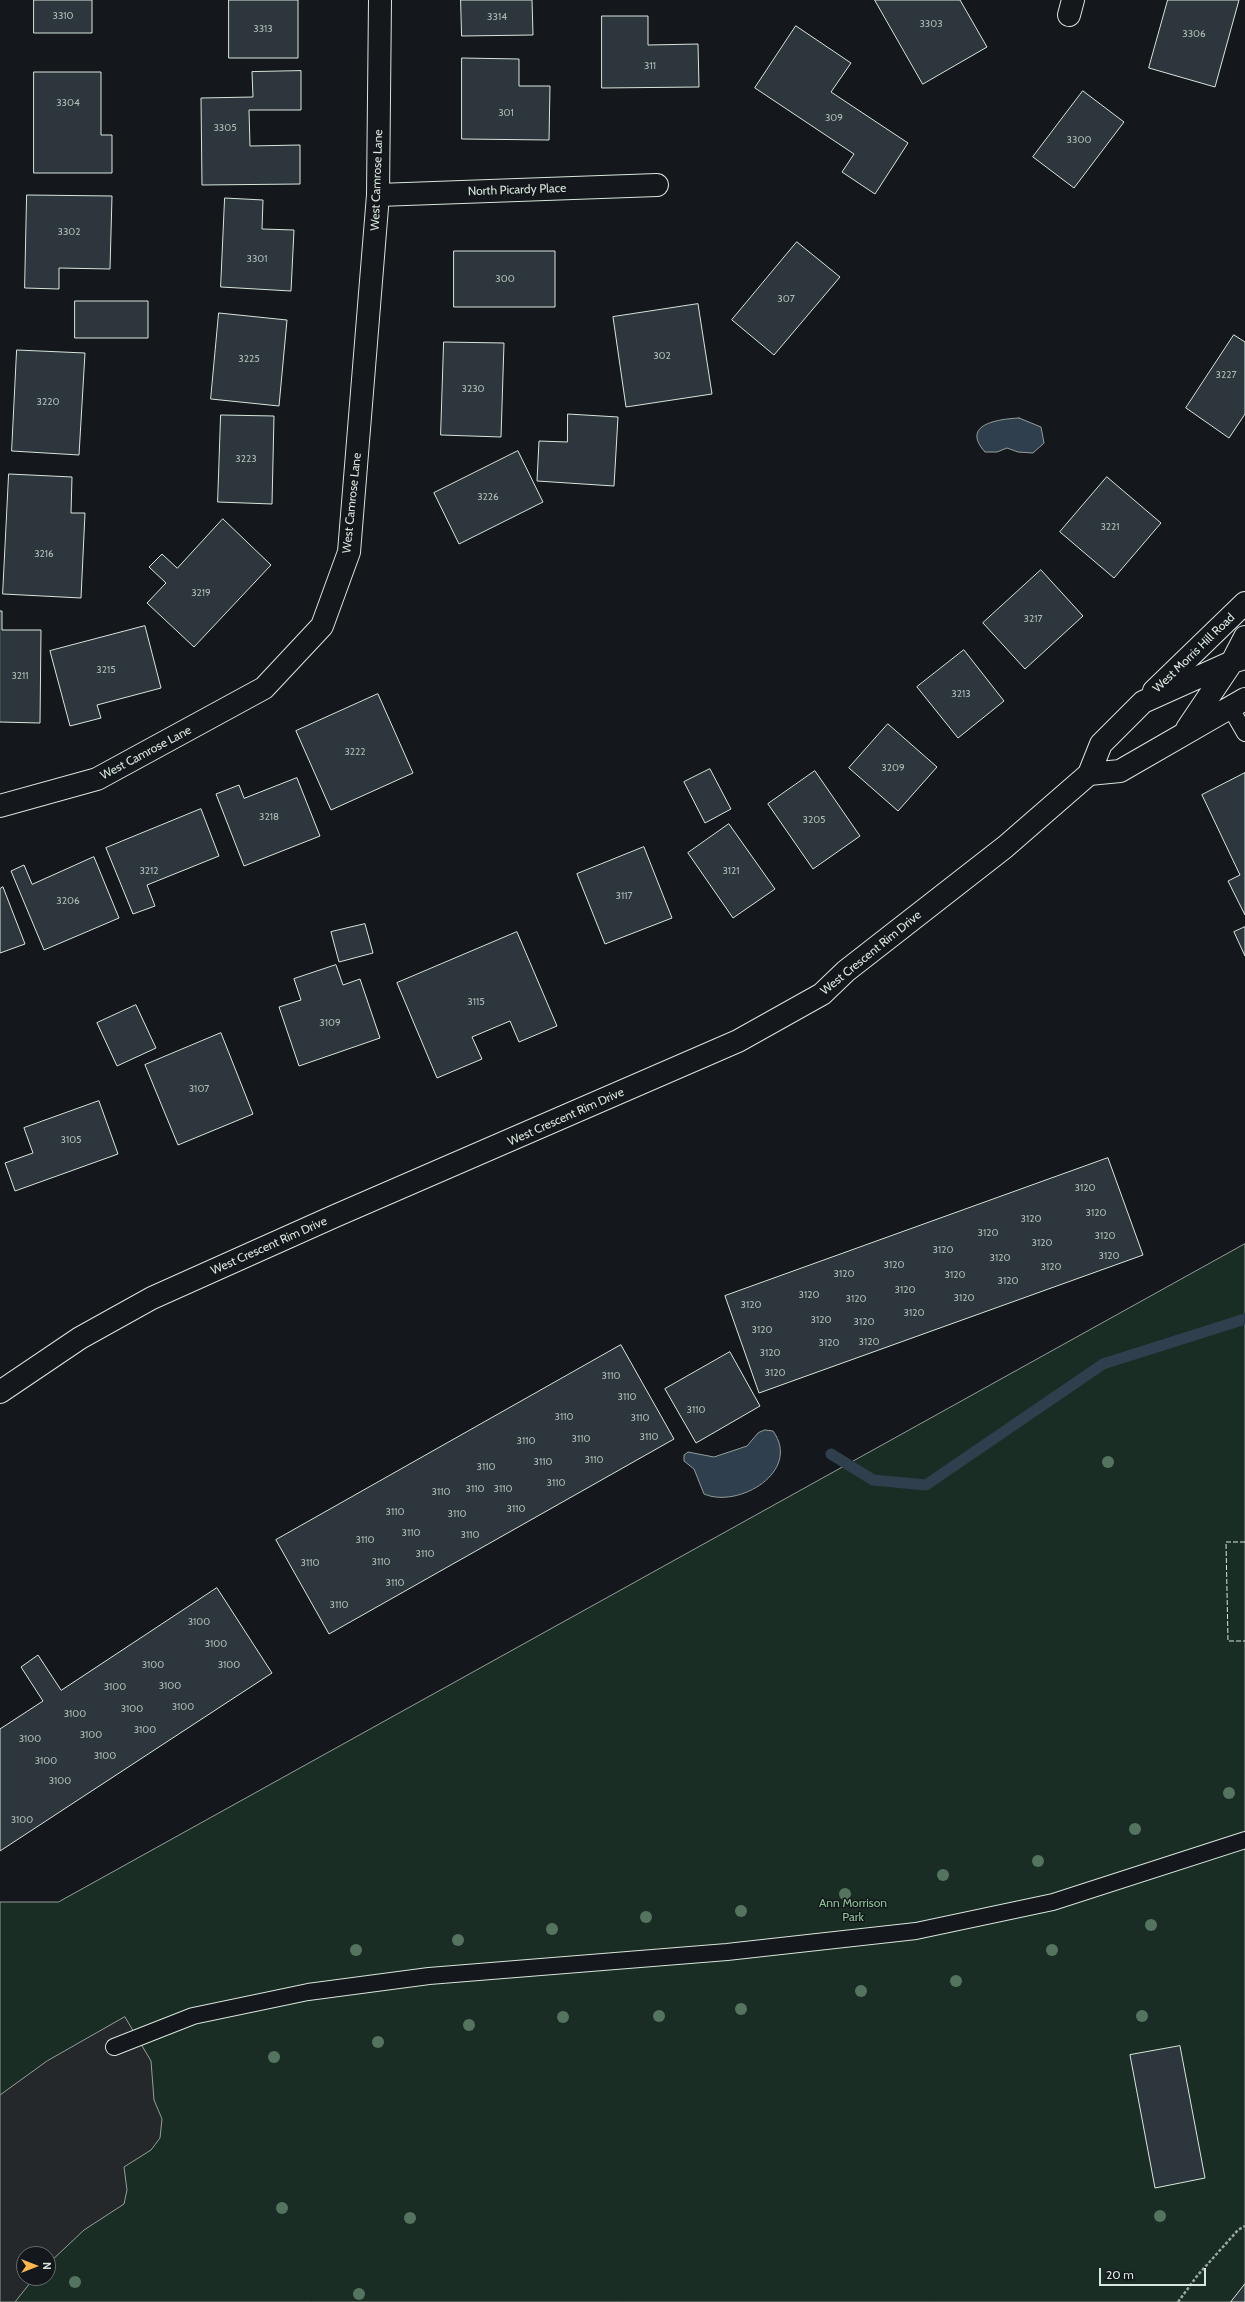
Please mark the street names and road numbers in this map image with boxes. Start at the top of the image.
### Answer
street label: West Camrose Lane [368,129,386,231]
street label: North Picardy Place [468,181,566,199]
street label: West Camrose Lane [340,452,364,554]
street label: West Morris Hill Road [1150,610,1238,696]
street label: West Camrose Lane [98,723,194,783]
street label: West Crescent Rim Drive [818,908,924,998]
street label: West Crescent Rim Drive [506,1085,626,1149]
street label: West Crescent Rim Drive [209,1214,329,1278]

